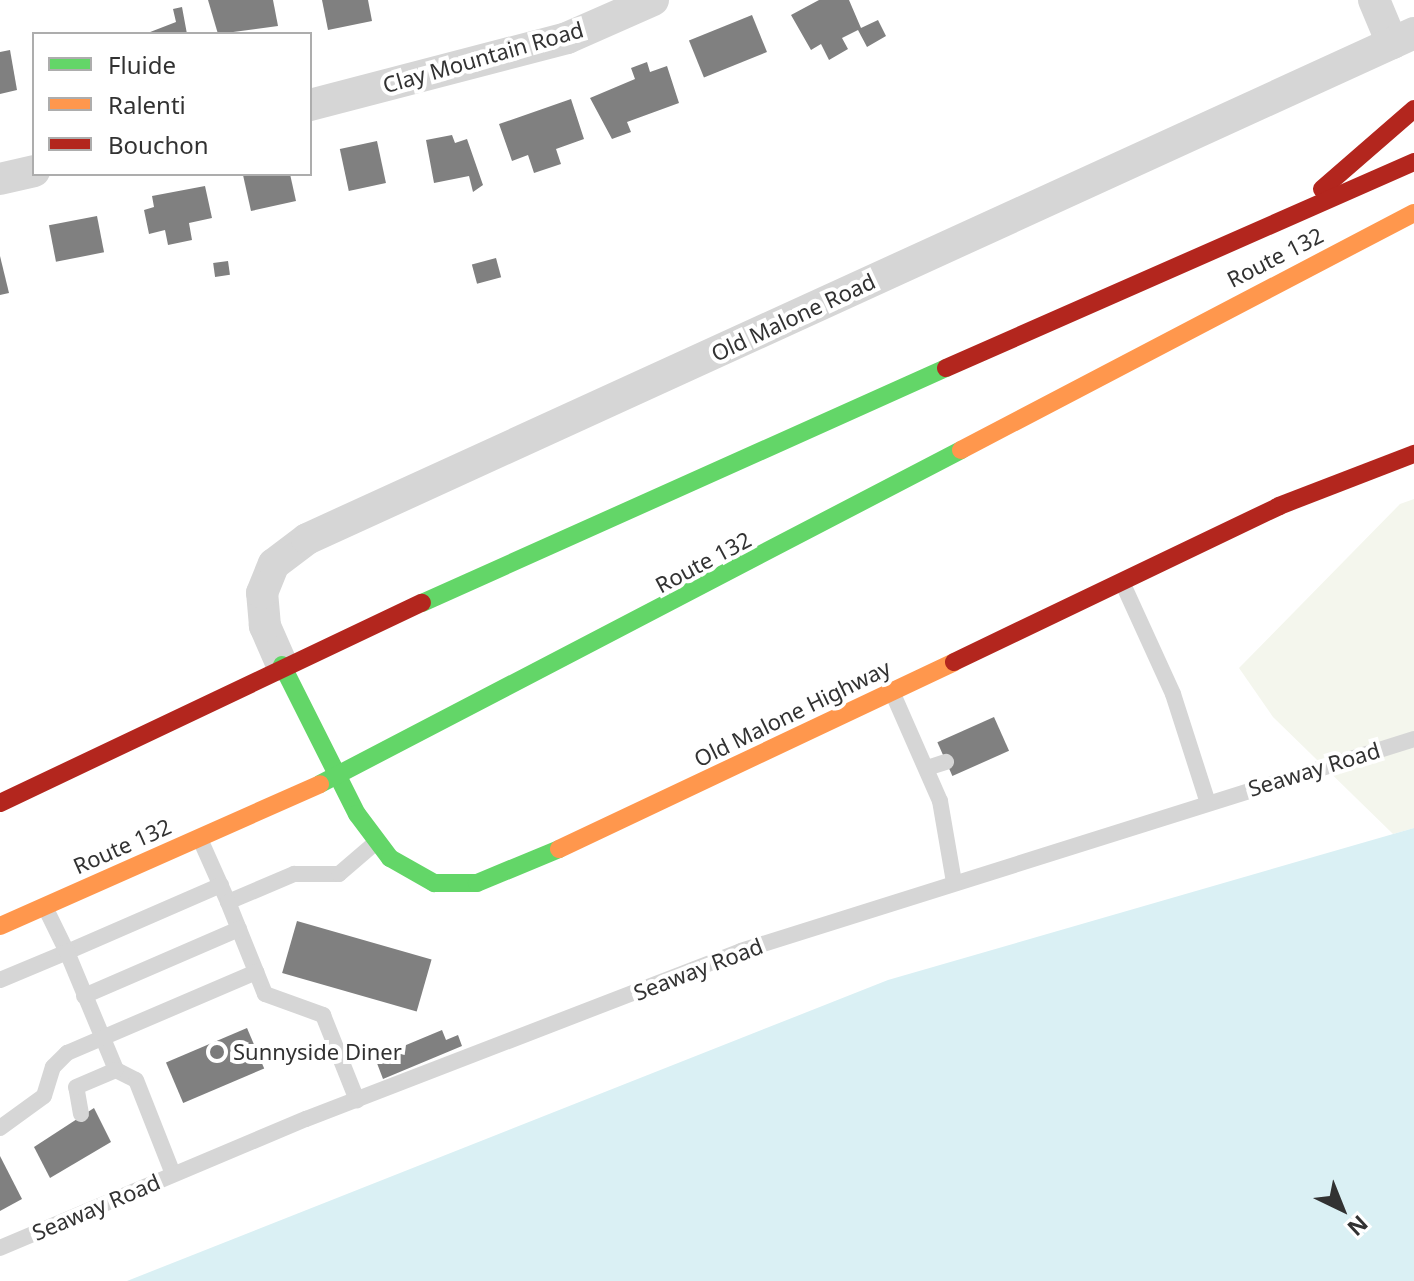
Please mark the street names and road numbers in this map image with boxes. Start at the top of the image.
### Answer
street label: Clay Mountain Road [380,16,586,98]
street label: Route 132 [1222,222,1328,292]
street label: Old Malone Road [707,267,879,367]
street label: Route 132 [651,526,755,598]
street label: Old Malone Highway [690,654,894,772]
street label: Seaway Road [1245,736,1383,802]
street label: Route 132 [69,813,175,879]
street label: Seaway Road [630,932,766,1006]
street label: Seaway Road [28,1168,164,1246]

